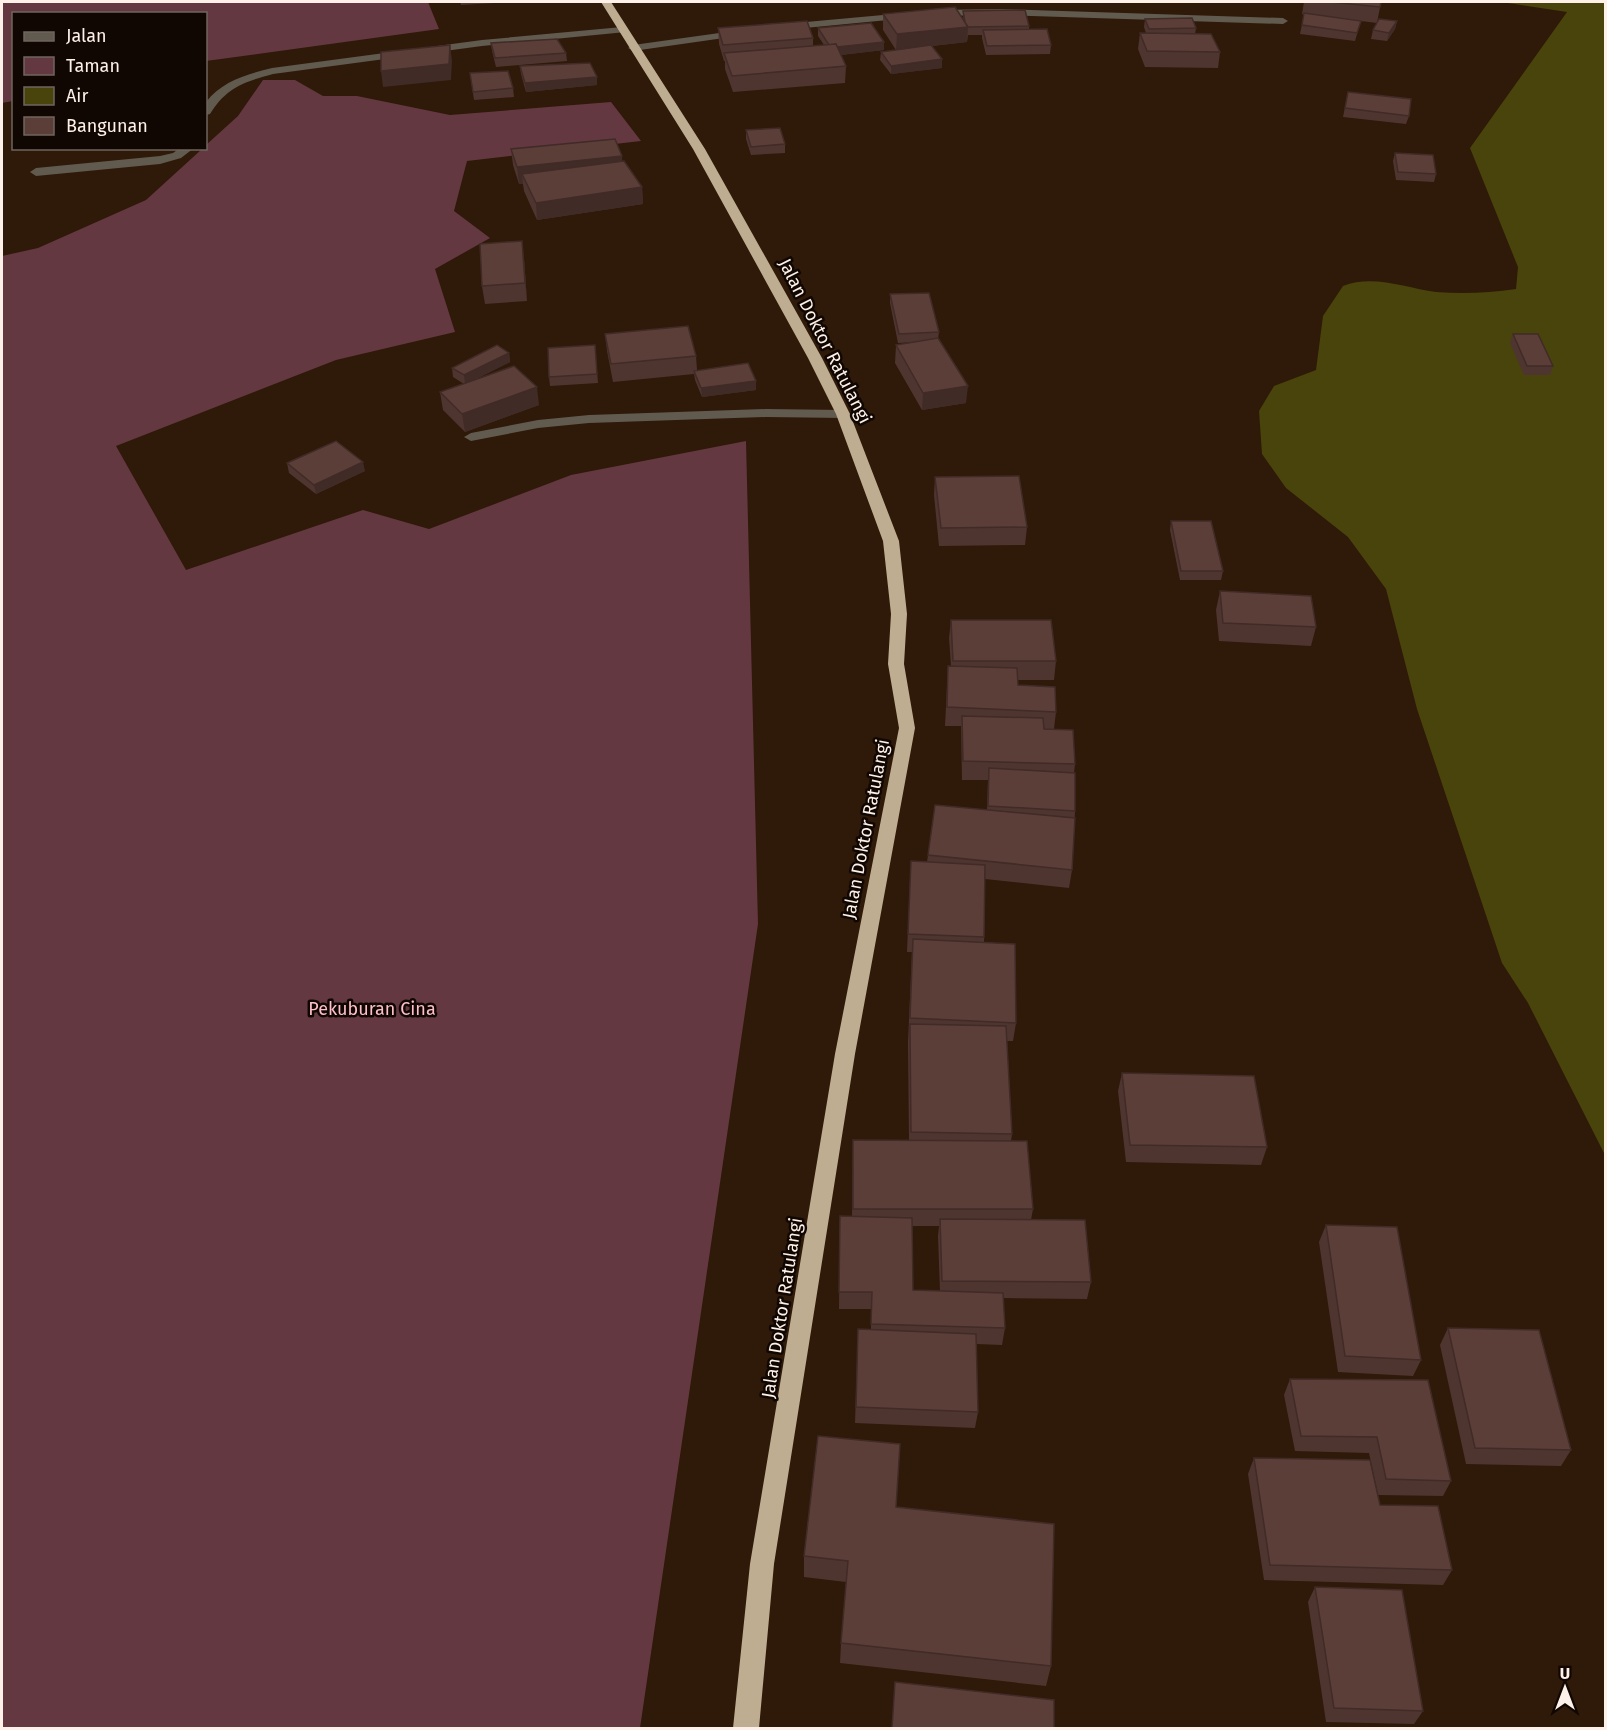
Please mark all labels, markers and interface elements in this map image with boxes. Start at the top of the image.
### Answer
legend [12,12,207,150]
text: Jalan [66,25,107,47]
text: Taman [66,55,120,77]
text: Air [66,85,88,107]
text: Bangunan [66,115,148,137]
street label: Jalan Doktor Ratulangi [774,255,876,427]
street label: Jalan Doktor Ratulangi [838,737,894,921]
park label: Pekuburan Cina [308,998,436,1020]
street label: Jalan Doktor Ratulangi [757,1216,807,1400]
north arrow [1535,1658,1595,1718]
text: U [1560,1664,1570,1683]

